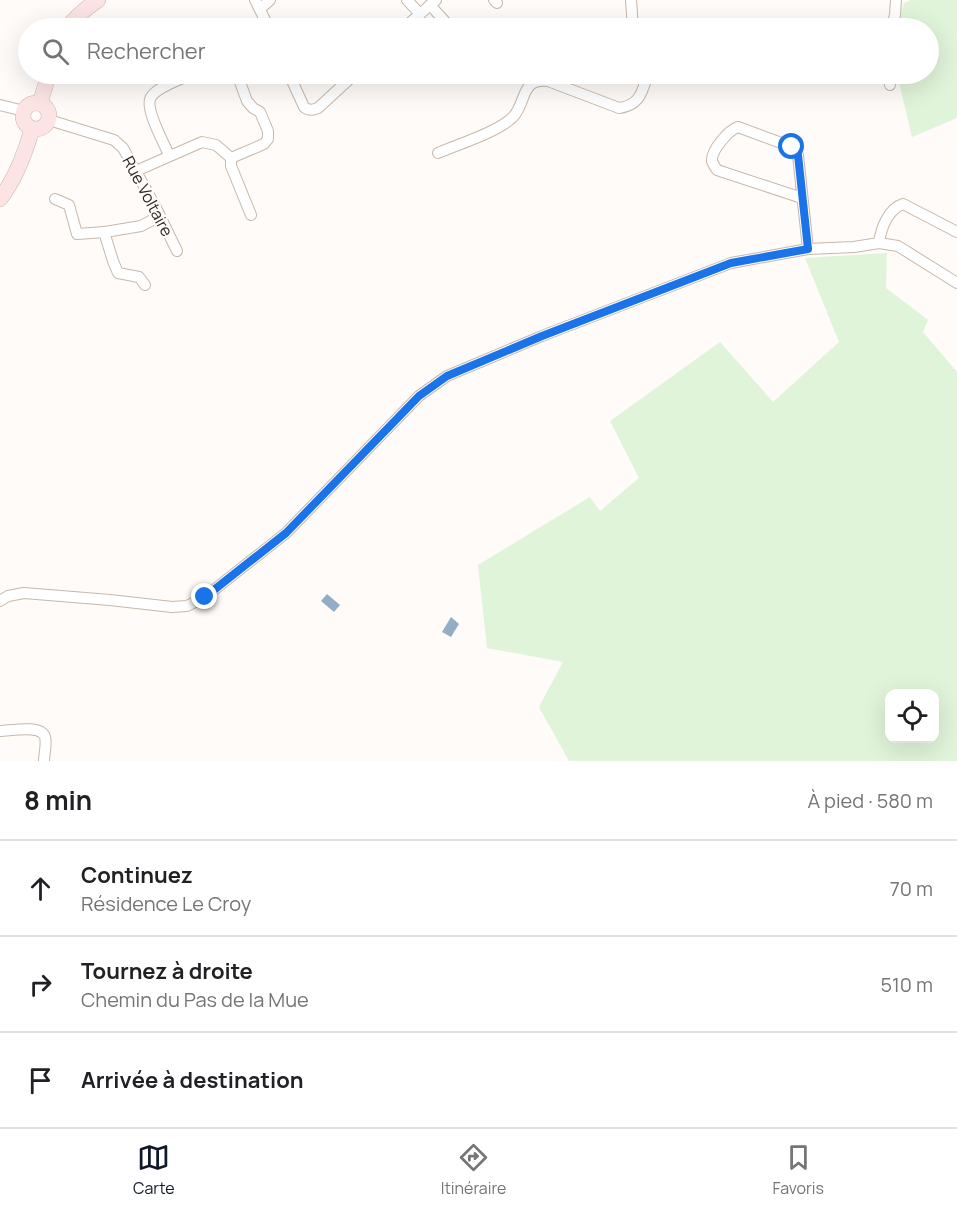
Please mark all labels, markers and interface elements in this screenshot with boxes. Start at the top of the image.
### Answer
search box [18,18,939,84]
icon: search [39,35,72,68]
text: Rechercher [87,36,206,66]
route start [778,133,804,159]
street label: Rue Voltaire [118,152,178,240]
route end [191,583,217,609]
map controls [885,689,939,743]
button: locate [885,689,939,743]
text: 8 min [24,782,92,818]
text: À pied · 580 m [807,787,933,814]
text: Continuez [81,860,193,890]
icon: ahead [24,872,57,905]
text: 70 m [890,875,933,902]
text: Résidence Le Croy [81,890,251,917]
text: Tournez à droite [81,956,253,986]
icon: right [24,968,57,1001]
text: 510 m [880,971,933,998]
text: Chemin du Pas de la Mue [81,986,309,1013]
icon: arrive [24,1064,57,1097]
text: Arrivée à destination [81,1065,304,1095]
tab: Carte [133,1141,175,1199]
tab: Itinéraire [441,1141,506,1199]
tab: Favoris [772,1141,824,1199]

